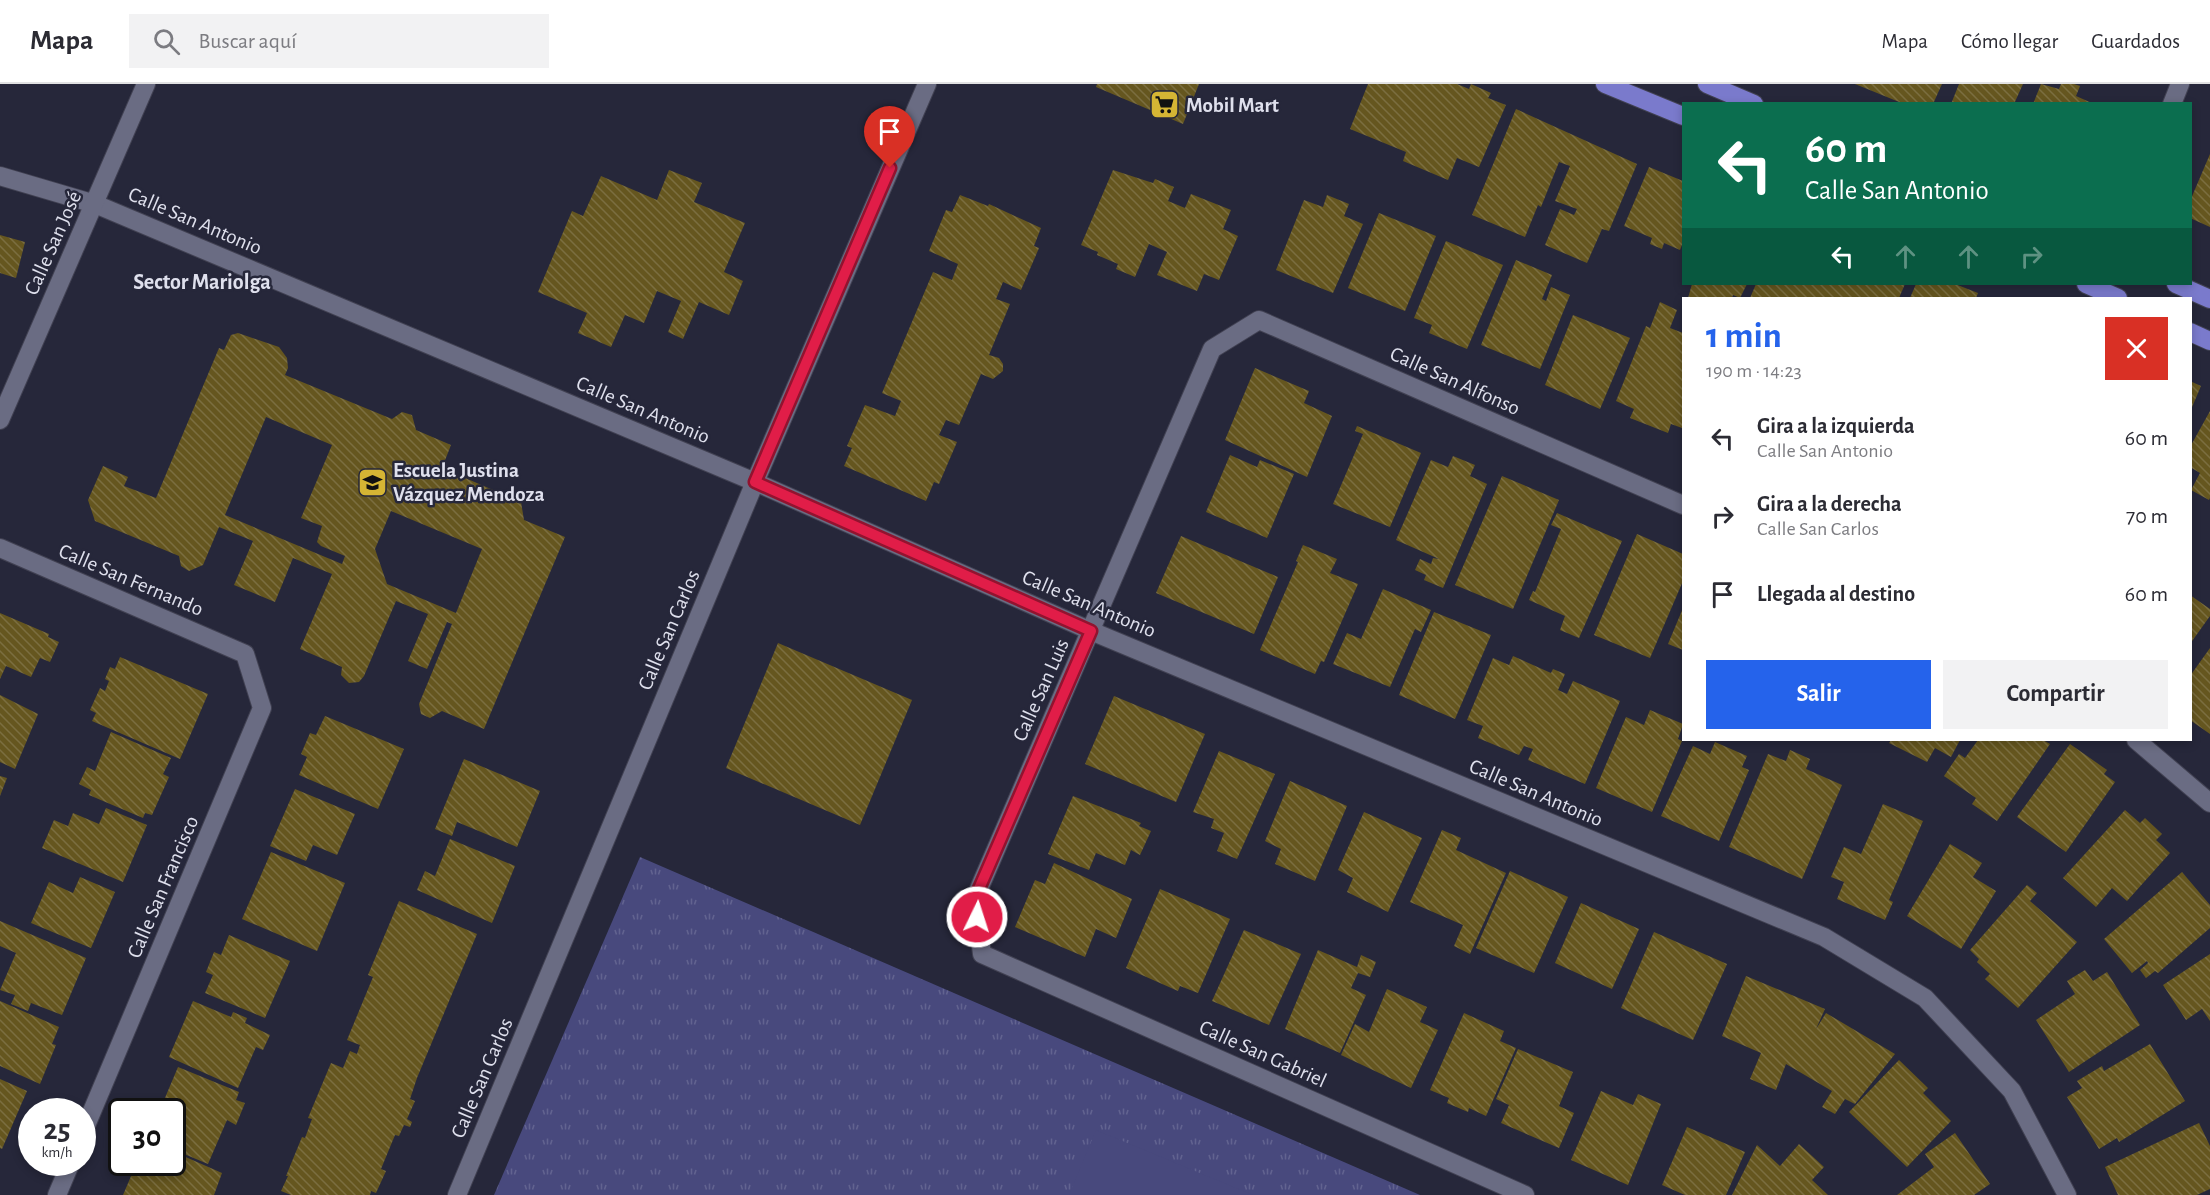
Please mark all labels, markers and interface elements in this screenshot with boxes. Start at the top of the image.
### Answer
search box [129,14,549,68]
icon: search [150,25,183,58]
text: Mapa [30,27,93,55]
text: Buscar aquí [198,30,297,52]
text: Mapa [1882,31,1928,52]
text: Cómo llegar [1961,31,2058,52]
text: Guardados [2091,31,2180,52]
supermarket icon: Mobil Mart [1149,89,1181,121]
place label: Mobil Mart [1186,95,1279,116]
pin [864,106,915,168]
icon: arrive [873,115,906,148]
icon: left [1706,126,1784,204]
text: 60 m [1805,128,1887,170]
text: Calle San Antonio [1805,177,1989,204]
street label: Calle San Antonio [125,183,265,259]
street label: Calle San José [21,188,85,298]
icon: left [1826,240,1859,273]
icon: ahead [1889,240,1922,273]
icon: ahead [1952,240,1985,273]
icon: right [2015,240,2048,273]
district label: Sector Mariolga [133,271,271,293]
button: close [2105,317,2168,380]
text: 1 min [1706,318,1782,354]
street label: Calle San Alfonso [1387,343,1523,419]
text: 190 m · 14:23 [1706,361,1802,381]
street label: Calle San Antonio [573,372,713,448]
text: Gira a la izquierda [1757,415,1915,437]
icon: left [1706,422,1739,455]
text: 60 m [2125,427,2168,449]
text: Calle San Antonio [1757,441,1893,461]
place label: Escuela Justina Vázquez Mendoza [393,460,545,505]
school or university icon: Escuela Justina Vázquez Mendoza [356,466,388,498]
text: Gira a la derecha [1757,493,1902,515]
icon: right [1706,500,1739,533]
text: 70 m [2126,505,2168,527]
text: Calle San Carlos [1757,519,1879,539]
street label: Calle San Fernando [56,540,206,620]
street label: Calle San Antonio [1019,566,1159,642]
street label: Calle San Carlos [634,567,704,693]
icon: arrive [1706,578,1739,611]
text: Llegada al destino [1757,583,1915,605]
text: 60 m [2125,583,2168,605]
street label: Calle San Luis [1009,636,1073,744]
button: Salir [1706,660,1931,729]
button: Compartir [1943,660,2168,729]
street label: Calle San Antonio [1466,755,1606,831]
street label: Calle San Francisco [124,813,202,961]
position arrow [945,885,1009,949]
street label: Calle San Carlos [447,1015,517,1141]
street label: Calle San Gabriel [1196,1017,1330,1091]
speed limit sign: 30 [108,1098,186,1176]
text: 25 [43,1115,71,1145]
text: km/h [42,1145,72,1160]

